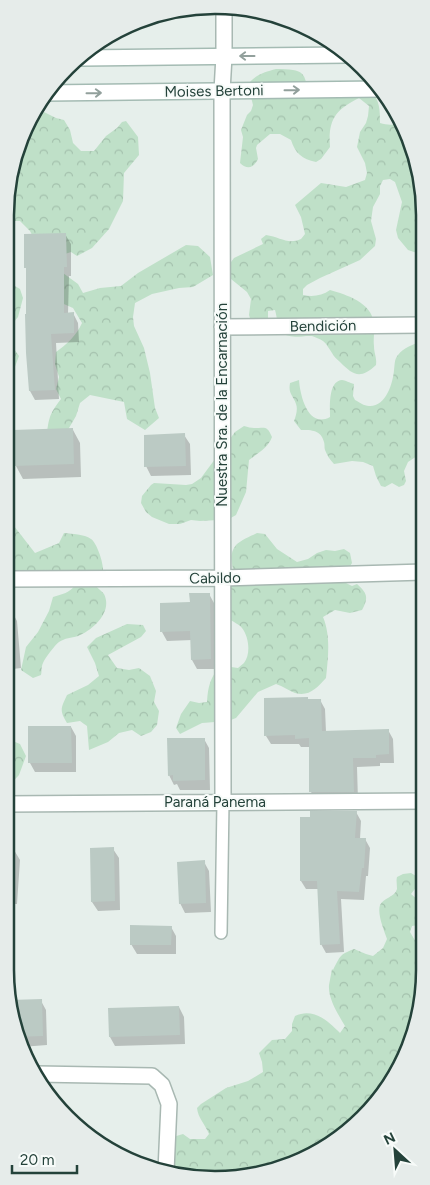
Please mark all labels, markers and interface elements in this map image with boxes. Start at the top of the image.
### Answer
one-way arrow [239,51,256,61]
street label: Moises Bertoni [164,81,264,101]
one-way arrow [284,86,300,95]
one-way arrow [86,88,102,97]
street label: Nuestra Sra. de la Encarnación [213,303,231,507]
street label: Bendición [290,316,356,336]
street label: Cabildo [189,569,241,587]
street label: Paraná Panema [164,793,266,811]
north arrow [370,1125,420,1175]
text: N [381,1129,398,1149]
scale bar [12,1142,78,1174]
text: 20 m [20,1151,54,1169]

